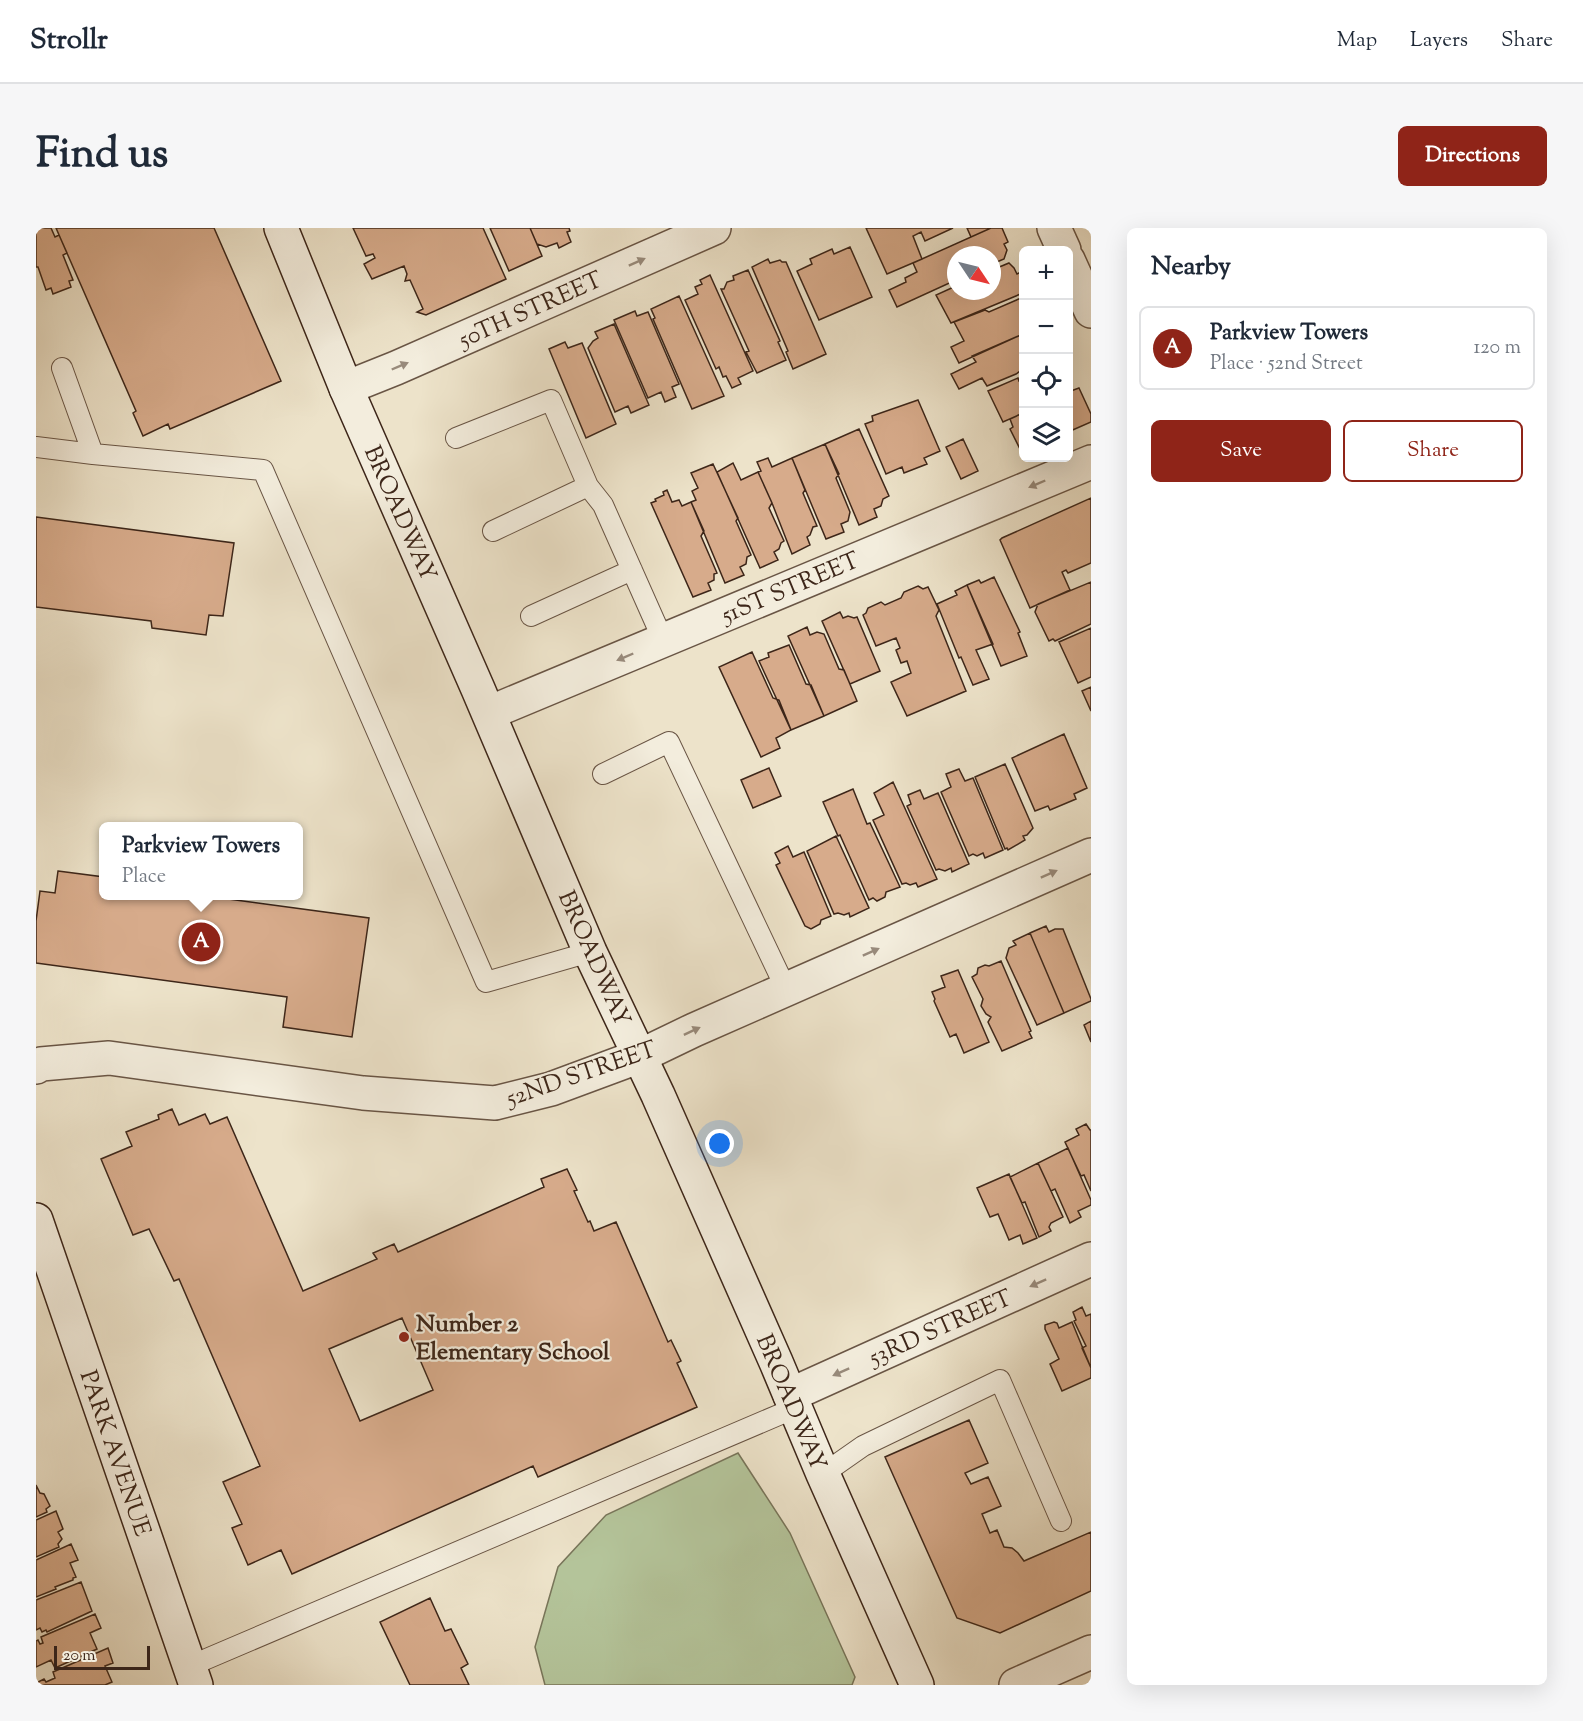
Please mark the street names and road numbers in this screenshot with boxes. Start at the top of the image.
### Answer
street label: 50TH STREET [452,264,608,358]
street label: BROADWAY [354,441,444,587]
street label: 51ST STREET [715,544,865,634]
street label: BROADWAY [548,886,638,1032]
street label: 52ND STREET [500,1033,662,1117]
street label: 53RD STREET [862,1282,1018,1376]
street label: BROADWAY [746,1329,834,1476]
street label: PARK AVENUE [70,1366,159,1542]

